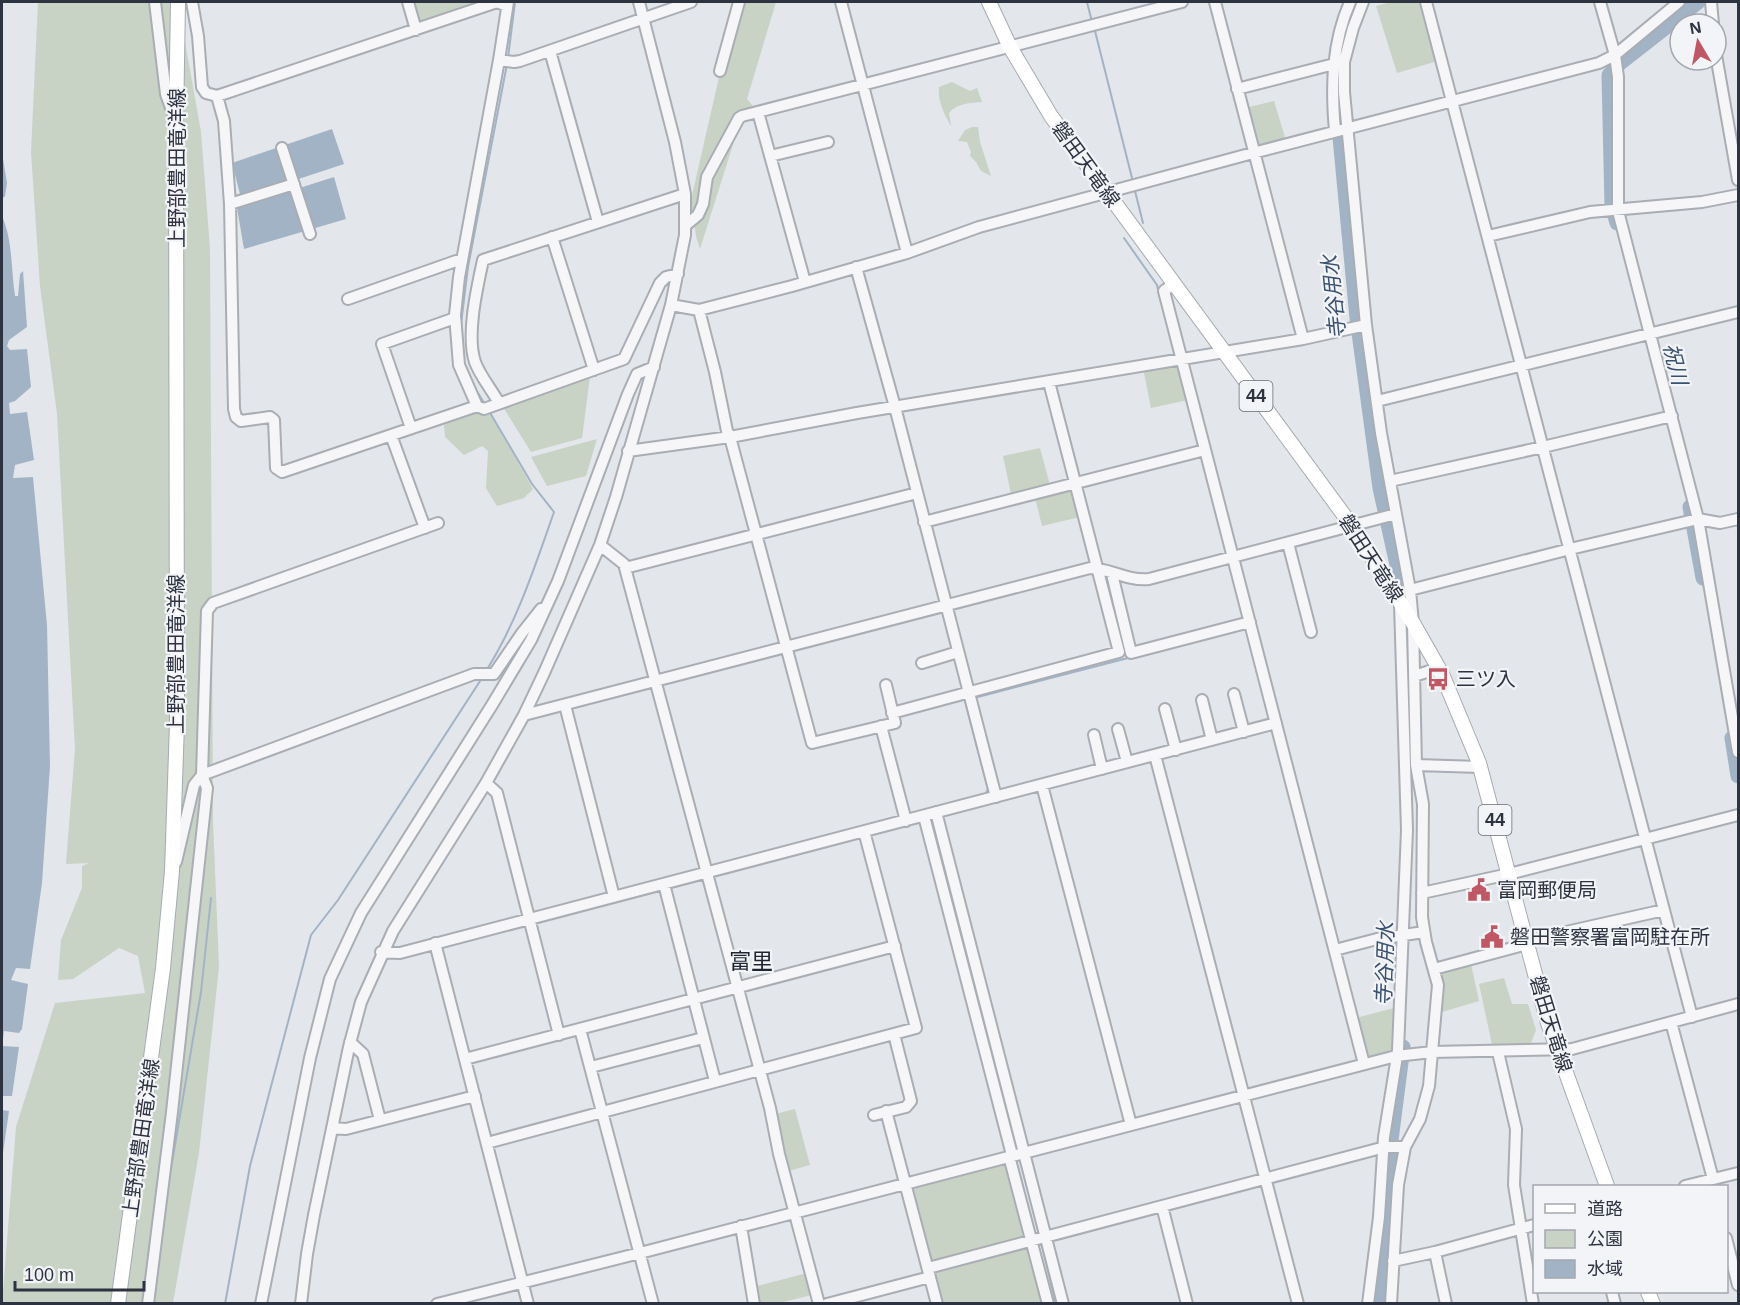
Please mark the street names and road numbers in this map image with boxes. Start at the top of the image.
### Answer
street label: 上野部豊田竜洋線 [166,88,188,248]
street label: 磐田天竜線 [1048,117,1124,211]
road number: 44 [1240,381,1272,411]
street label: 磐田天竜線 [1335,510,1407,606]
street label: 上野部豊田竜洋線 [165,574,187,734]
road number: 44 [1478,805,1512,835]
street label: 磐田天竜線 [1526,973,1576,1075]
street label: 上野部豊田竜洋線 [119,1057,163,1219]

